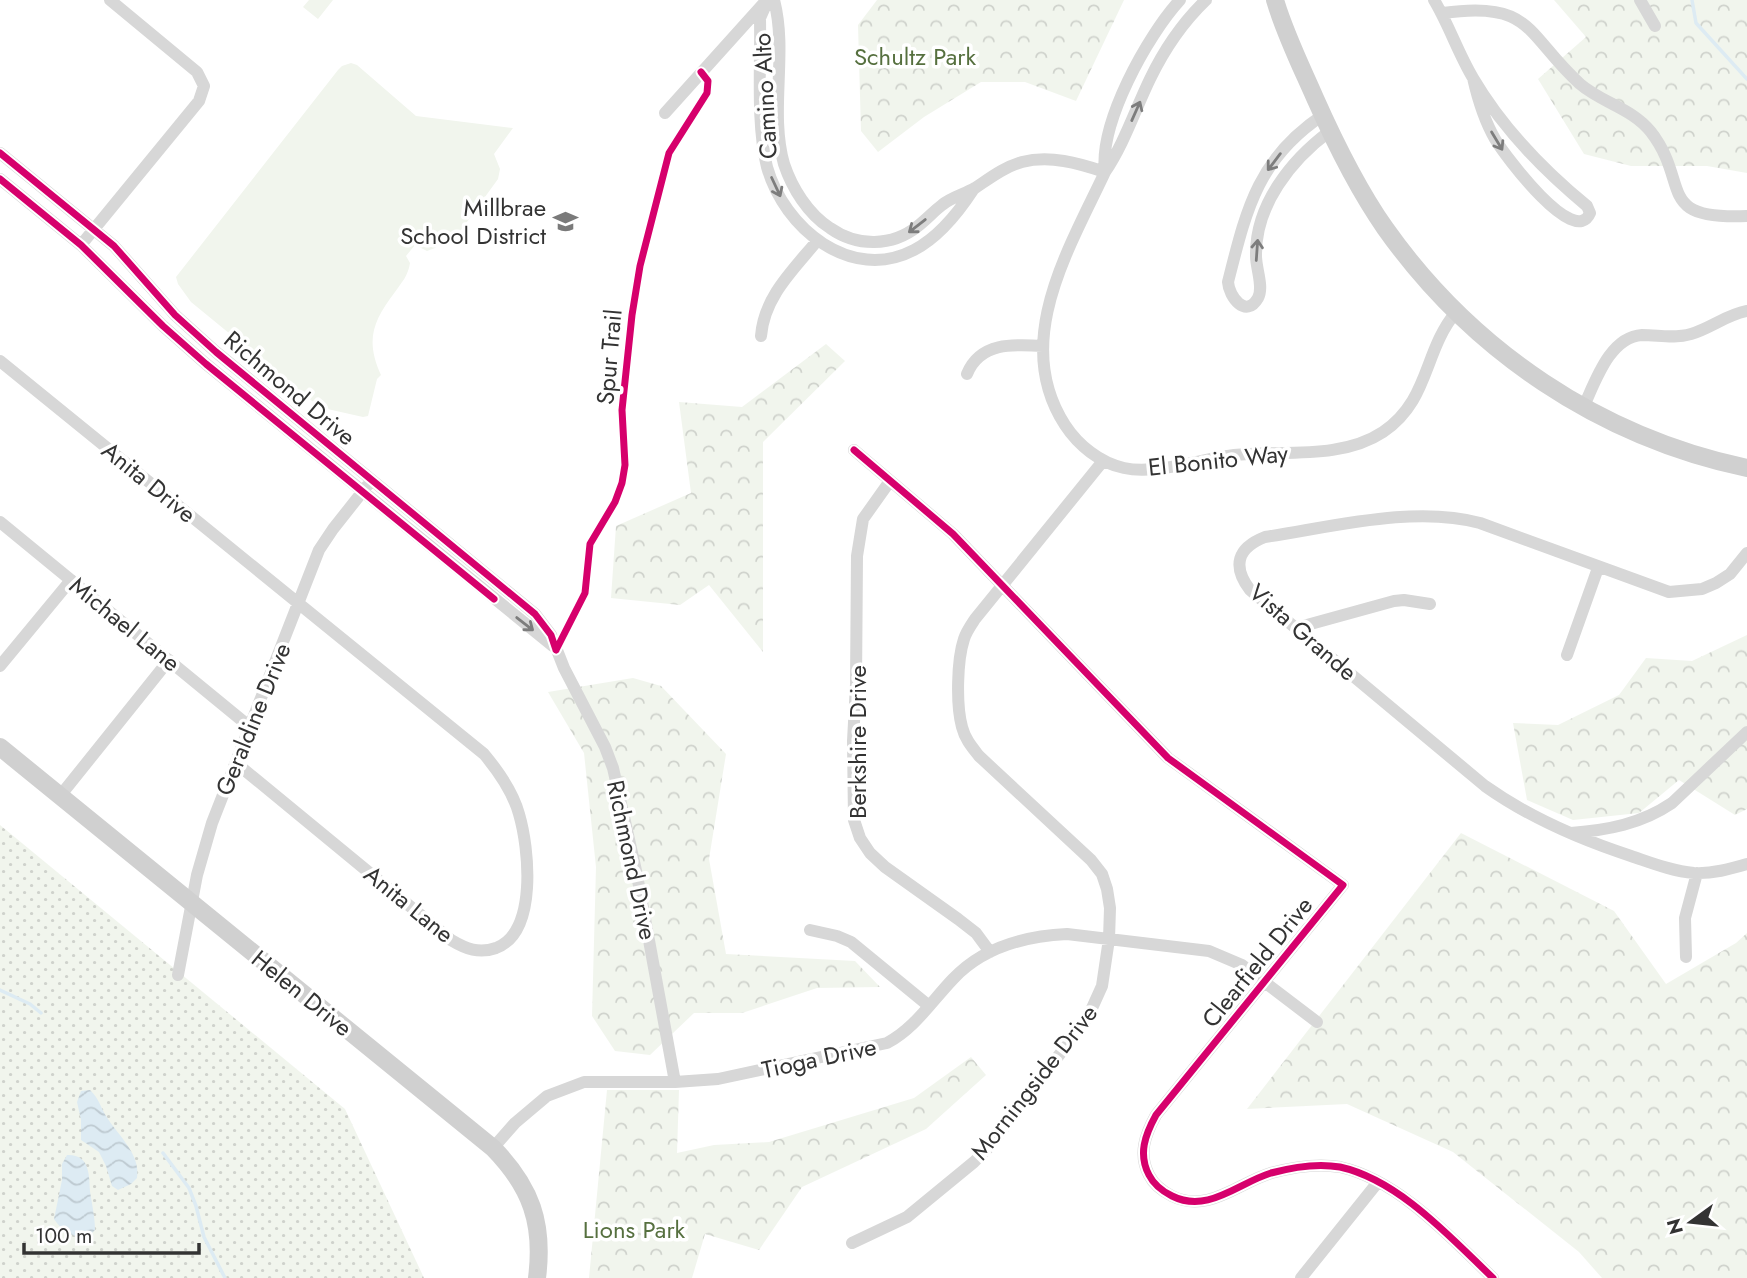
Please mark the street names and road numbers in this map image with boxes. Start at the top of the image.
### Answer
street label: Camino Alto [744,32,786,160]
street label: Spur Trail [587,308,631,406]
street label: Richmond Drive [217,322,363,454]
street label: Anita Drive [94,433,204,531]
street label: El Bonito Way [1146,435,1290,485]
street label: Michael Lane [62,568,188,680]
street label: Vista Grande [1241,575,1365,689]
street label: Geraldine Drive [206,637,300,801]
street label: Berkshire Drive [840,665,875,819]
street label: Richmond Drive [598,777,666,943]
street label: Anita Lane [357,857,461,951]
street label: Clearfield Drive [1193,889,1321,1035]
street label: Helen Drive [244,941,360,1045]
street label: Morningside Drive [962,997,1106,1167]
street label: Tioga Drive [758,1029,880,1087]

